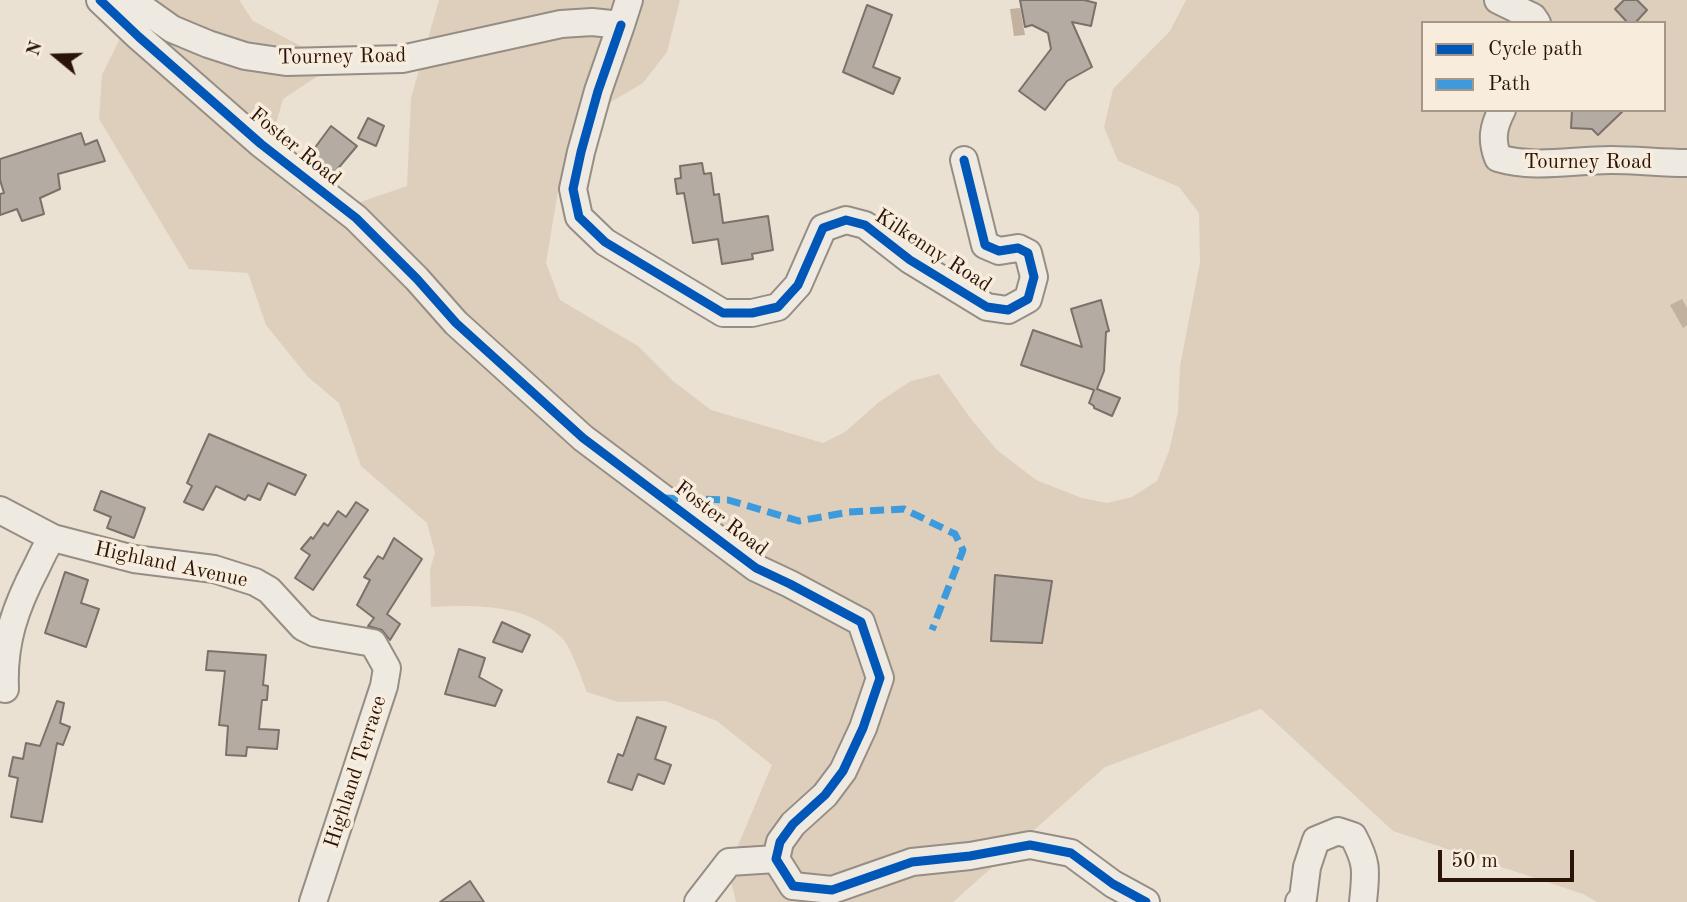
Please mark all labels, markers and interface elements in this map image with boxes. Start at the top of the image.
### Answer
north arrow [21,21,91,91]
legend [1421,21,1666,112]
text: N [24,39,47,59]
text: Cycle path [1488,39,1583,60]
street label: Tourney Road [277,43,407,71]
text: Path [1488,74,1531,95]
street label: Foster Road [244,102,346,192]
street label: Tourney Road [1524,149,1652,175]
street label: Kilkenny Road [870,204,996,298]
street label: Foster Road [669,476,773,562]
street label: Highland Avenue [92,536,250,594]
street label: Highland Terrace [319,693,393,851]
scale bar [1442,836,1578,880]
text: 50 m [1451,851,1498,872]

